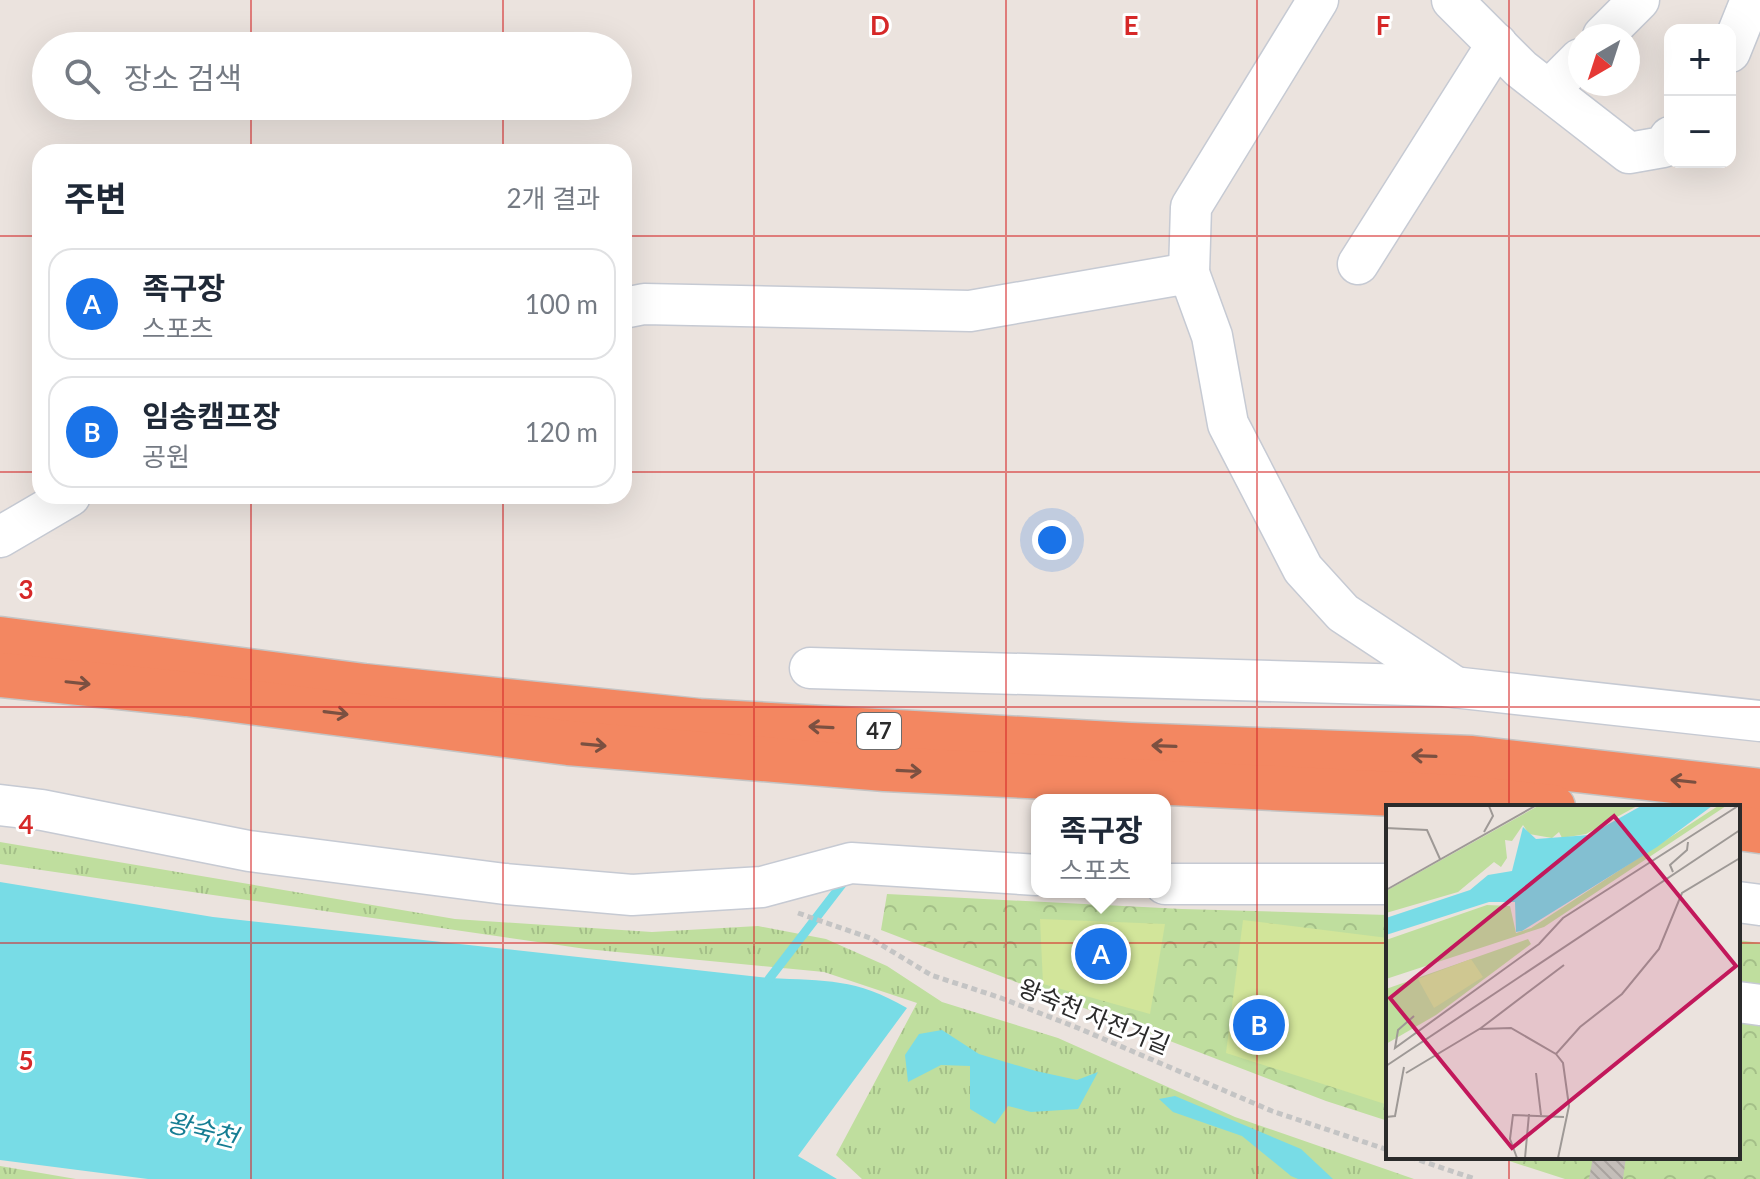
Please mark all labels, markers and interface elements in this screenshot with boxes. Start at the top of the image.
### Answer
text: D [870,9,890,41]
text: E [1124,9,1138,41]
text: F [1376,9,1390,41]
north arrow [1568,24,1640,96]
map controls [1664,24,1736,168]
button: + [1664,24,1736,96]
search box [32,32,632,120]
icon: search [60,54,104,98]
text: 장소 검색 [124,59,242,95]
button: − [1664,96,1736,168]
text: 주변 [64,177,127,218]
text: 2개 결과 [507,182,600,214]
text: 족구장 [142,269,225,305]
text: A [83,288,101,320]
text: 100 m [525,288,598,320]
text: 스포츠 [142,312,214,344]
text: 임송캠프장 [142,397,280,433]
text: B [83,416,101,448]
text: 120 m [525,416,598,448]
text: 공원 [142,440,190,472]
your location [1032,520,1072,560]
text: 3 [18,573,34,605]
one-way arrow [64,676,91,691]
one-way arrow [323,706,348,721]
road number: 47 [857,713,901,749]
one-way arrow [808,720,835,735]
one-way arrow [580,738,607,753]
one-way arrow [1151,738,1178,753]
one-way arrow [1411,748,1438,763]
one-way arrow [895,763,922,778]
one-way arrow [1670,774,1697,789]
popup [1031,794,1171,898]
inset map [1386,805,1740,1159]
text: 4 [18,808,34,840]
text: 족구장 [1060,811,1142,847]
text: 스포츠 [1060,854,1131,886]
pin: A [1075,924,1127,984]
street label: 왕숙천 자전거길 [1015,972,1175,1059]
pin: B [1233,995,1285,1055]
text: 5 [18,1044,34,1076]
water label: 왕숙천 [164,1105,244,1154]

